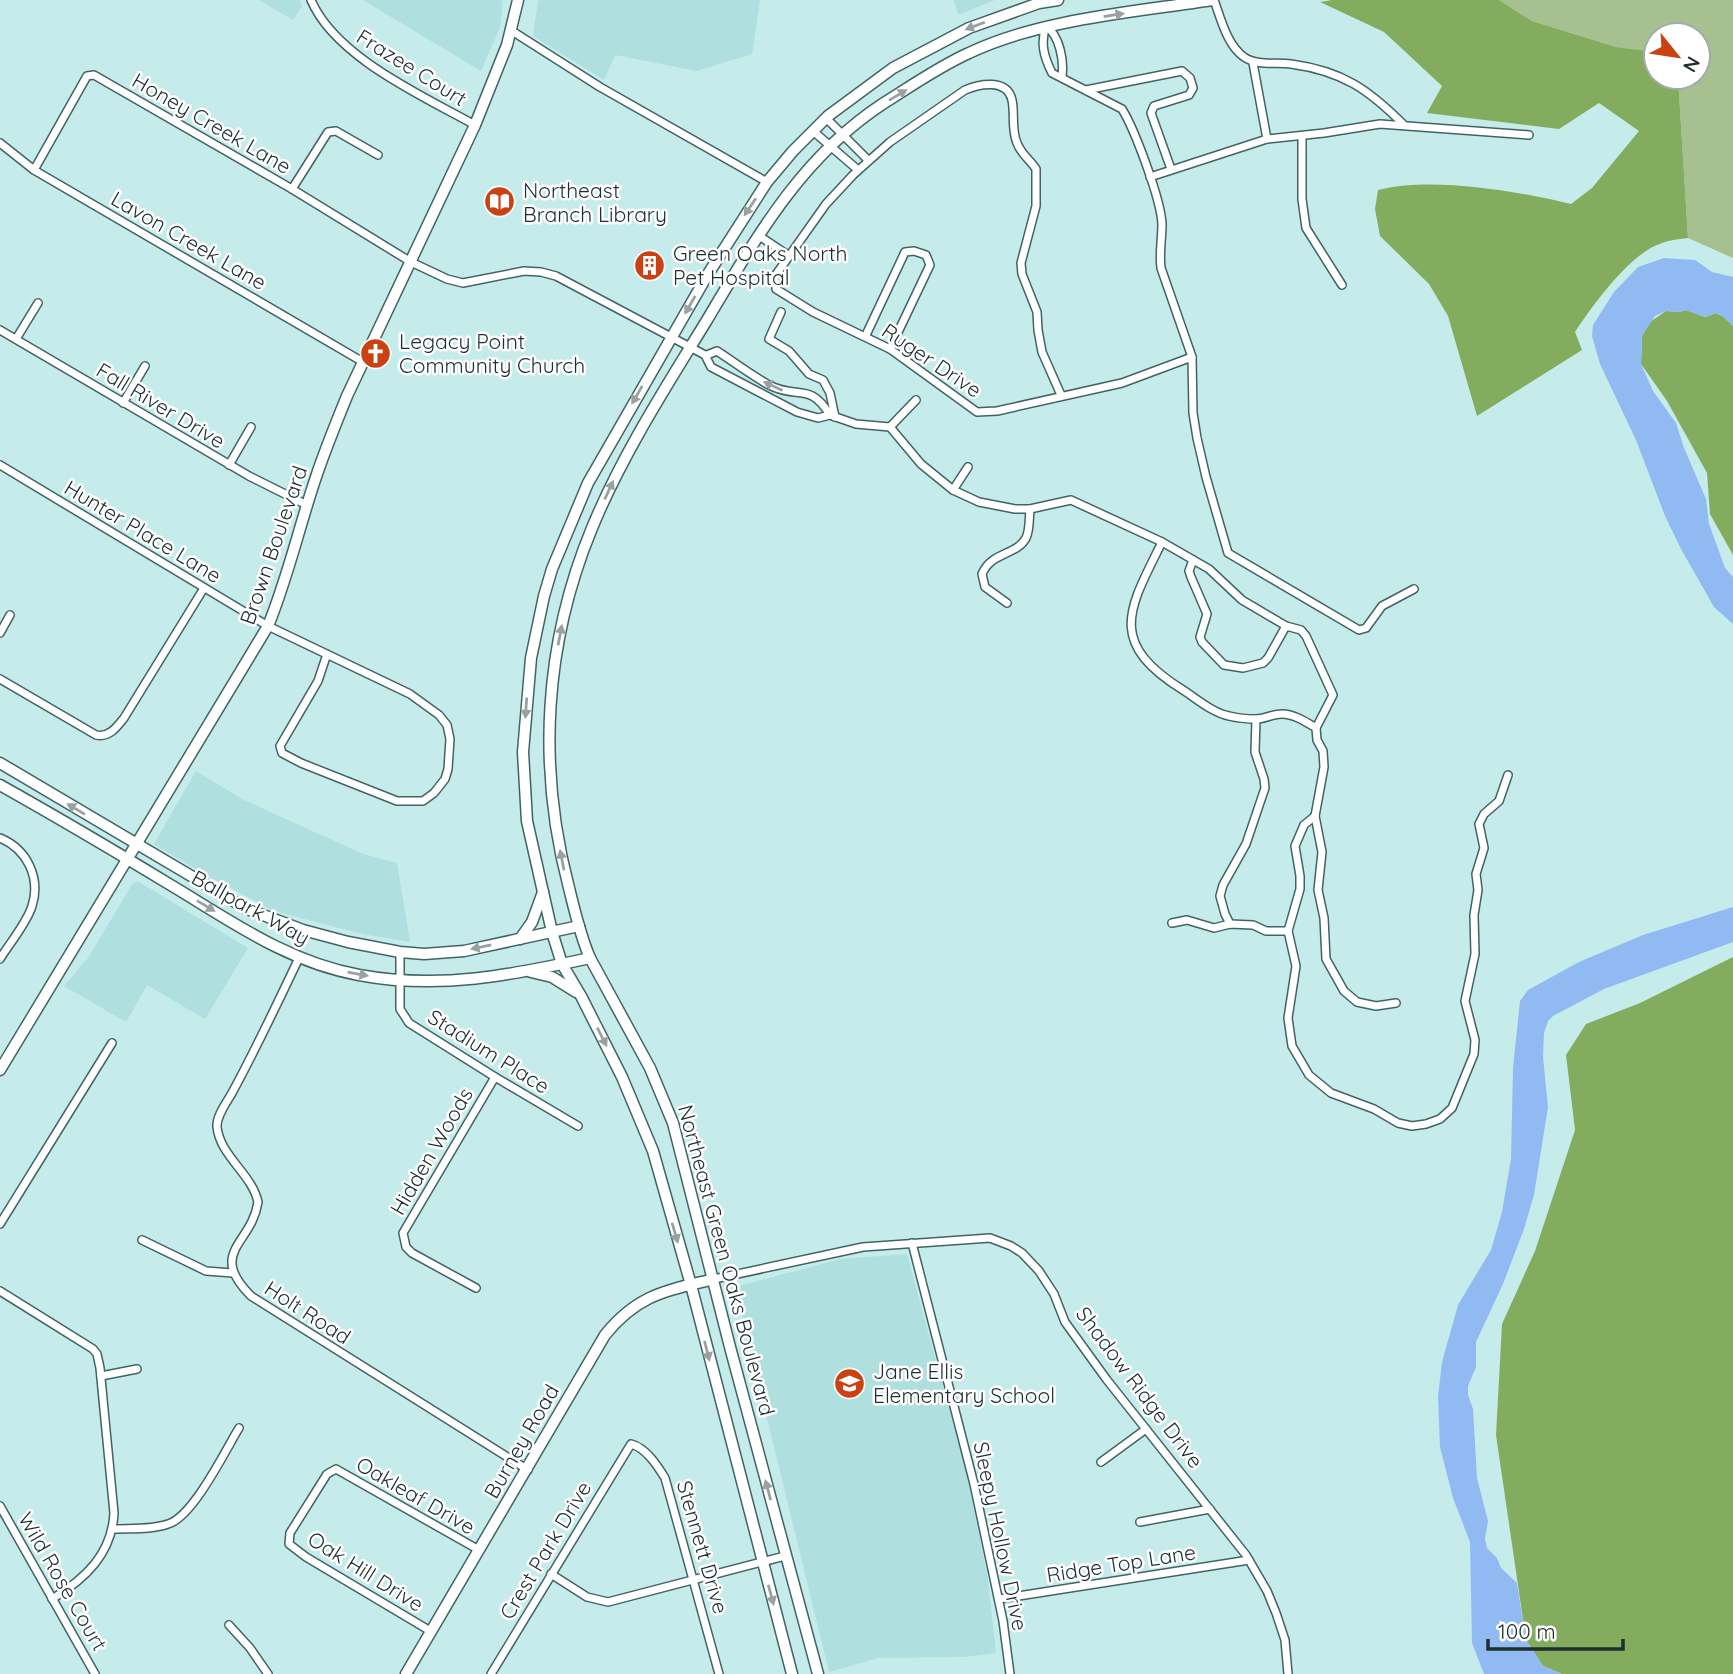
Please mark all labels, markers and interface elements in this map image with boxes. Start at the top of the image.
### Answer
one-way arrow [1103,10,1125,21]
one-way arrow [965,21,986,32]
north arrow [1642,21,1712,91]
street label: Frazee Court [352,23,472,111]
text: N [1678,52,1706,77]
street label: Honey Creek Lane [128,67,296,179]
one-way arrow [888,89,907,101]
place label: Northeast Branch Library [523,177,667,227]
street label: Lavon Creek Lane [107,185,271,295]
library icon: Northeast Branch Library [483,185,517,219]
one-way arrow [743,198,757,216]
place label: Green Oaks North Pet Hospital [673,240,847,290]
building icon: Green Oaks North Pet Hospital [633,248,667,282]
one-way arrow [683,296,696,315]
street label: Ruger Drive [877,317,987,403]
place label: Legacy Point Community Church [399,328,585,378]
church icon: Legacy Point Community Church [359,336,393,370]
street label: Fall River Drive [92,356,230,454]
one-way arrow [763,380,783,391]
one-way arrow [631,386,644,405]
street label: Brown Boulevard [234,462,312,628]
street label: Hunter Place Lane [60,474,226,588]
one-way arrow [604,480,615,501]
one-way arrow [554,624,565,646]
one-way arrow [521,697,532,719]
one-way arrow [67,803,86,815]
one-way arrow [556,849,567,871]
street label: Ballpark Way [187,864,315,950]
one-way arrow [196,900,215,912]
one-way arrow [470,941,492,952]
one-way arrow [347,969,369,980]
street label: Stadium Place [423,1003,555,1099]
one-way arrow [596,1027,607,1047]
street label: Hidden Woods [384,1083,478,1219]
street label: Northeast Green Oaks Boulevard [673,1102,781,1418]
one-way arrow [671,1222,681,1243]
street label: Holt Road [260,1275,356,1349]
street label: Shadow Ridge Drive [1071,1301,1209,1473]
one-way arrow [702,1340,713,1362]
place label: Jane Ellis Elementary School [873,1358,1055,1408]
school or university icon: Jane Ellis Elementary School [833,1366,867,1400]
street label: Burney Road [478,1379,564,1503]
street label: Sleepy Hollow Drive [968,1439,1034,1633]
street label: Oakleaf Drive [352,1450,480,1540]
street label: Crest Park Drive [494,1476,596,1624]
street label: Stennett Drive [672,1477,734,1617]
one-way arrow [762,1479,772,1500]
street label: Wild Rose Court [13,1507,113,1655]
street label: Oak Hill Drive [303,1525,429,1617]
street label: Ridge Top Lane [1045,1538,1197,1588]
one-way arrow [766,1585,776,1606]
scale bar [1488,1608,1623,1652]
text: 100 m [1498,1618,1556,1644]

